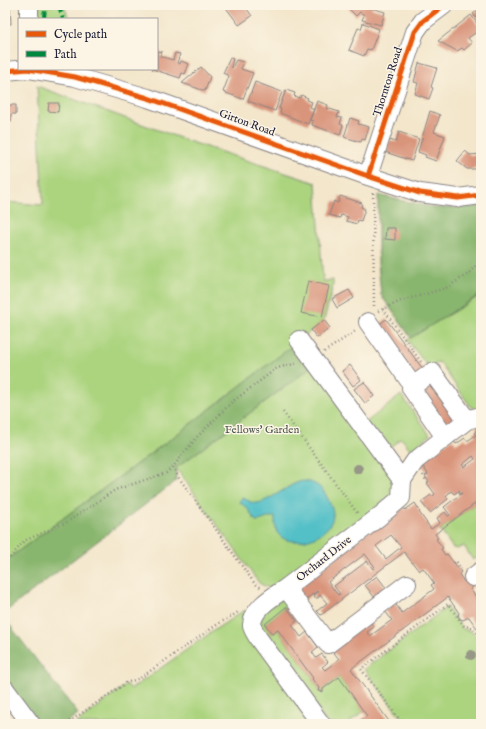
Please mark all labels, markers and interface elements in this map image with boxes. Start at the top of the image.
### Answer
legend [18,18,158,70]
text: Cycle path [54,27,108,43]
street label: Thornton Road [370,45,406,119]
text: Path [54,47,77,62]
street label: Girton Road [217,106,277,140]
park label: Fellows' Garden [225,423,299,437]
street label: Orchard Drive [294,533,354,585]

